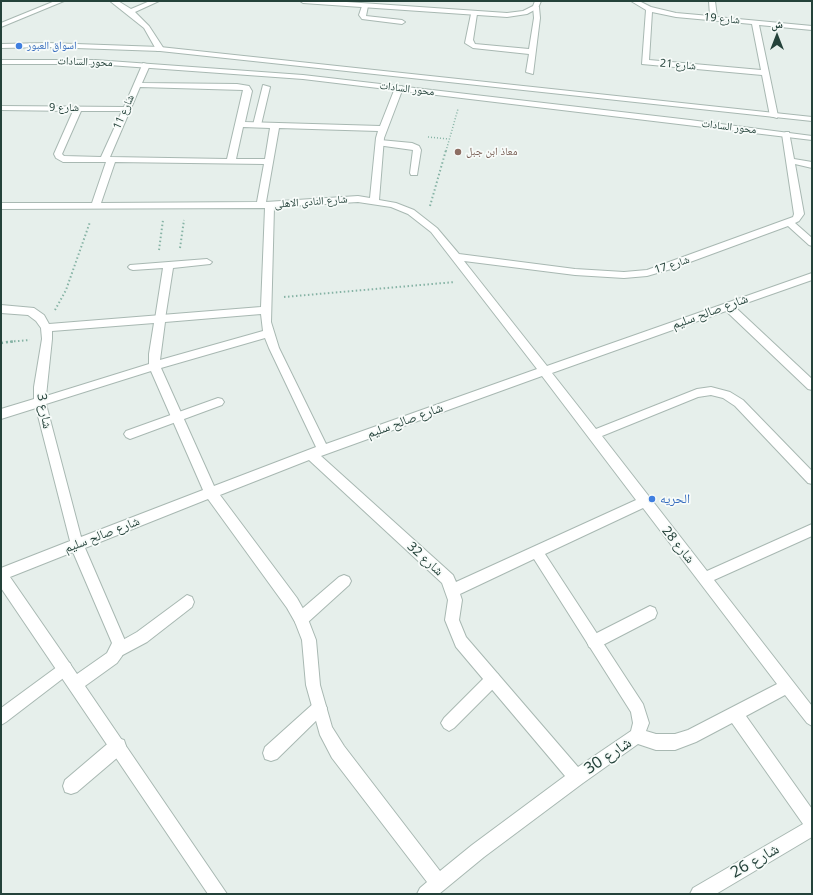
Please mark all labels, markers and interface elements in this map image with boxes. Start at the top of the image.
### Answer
street label: شارع 19 [703,11,741,27]
north arrow [757,16,797,56]
text: ش [771,16,783,31]
place label: اسواق العبور [27,39,77,53]
marker: اسواق العبور [14,41,24,51]
street label: محور السادات [57,54,113,70]
street label: شارع 21 [659,57,697,73]
street label: محور السادات [379,79,435,99]
street label: شارع 11 [111,93,137,131]
street label: شارع 9 [49,101,79,115]
street label: محور السادات [701,117,757,137]
place label: معاذ ابن جبل [466,145,517,159]
marker: معاذ ابن جبل [453,147,463,157]
street label: شارع النادى الاهلى [274,193,348,211]
street label: شارع 17 [653,253,691,277]
street label: شارع صالح سليم [670,291,750,333]
street label: شارع 3 [33,392,55,430]
street label: شارع صالح سليم [365,400,445,442]
place label: الحريه [660,491,690,507]
marker: الحريه [647,494,657,504]
street label: شارع صالح سليم [62,513,142,557]
street label: شارع 28 [658,523,698,567]
street label: شارع 32 [404,539,446,579]
street label: شارع 30 [581,733,635,779]
street label: شارع 26 [727,839,783,883]

